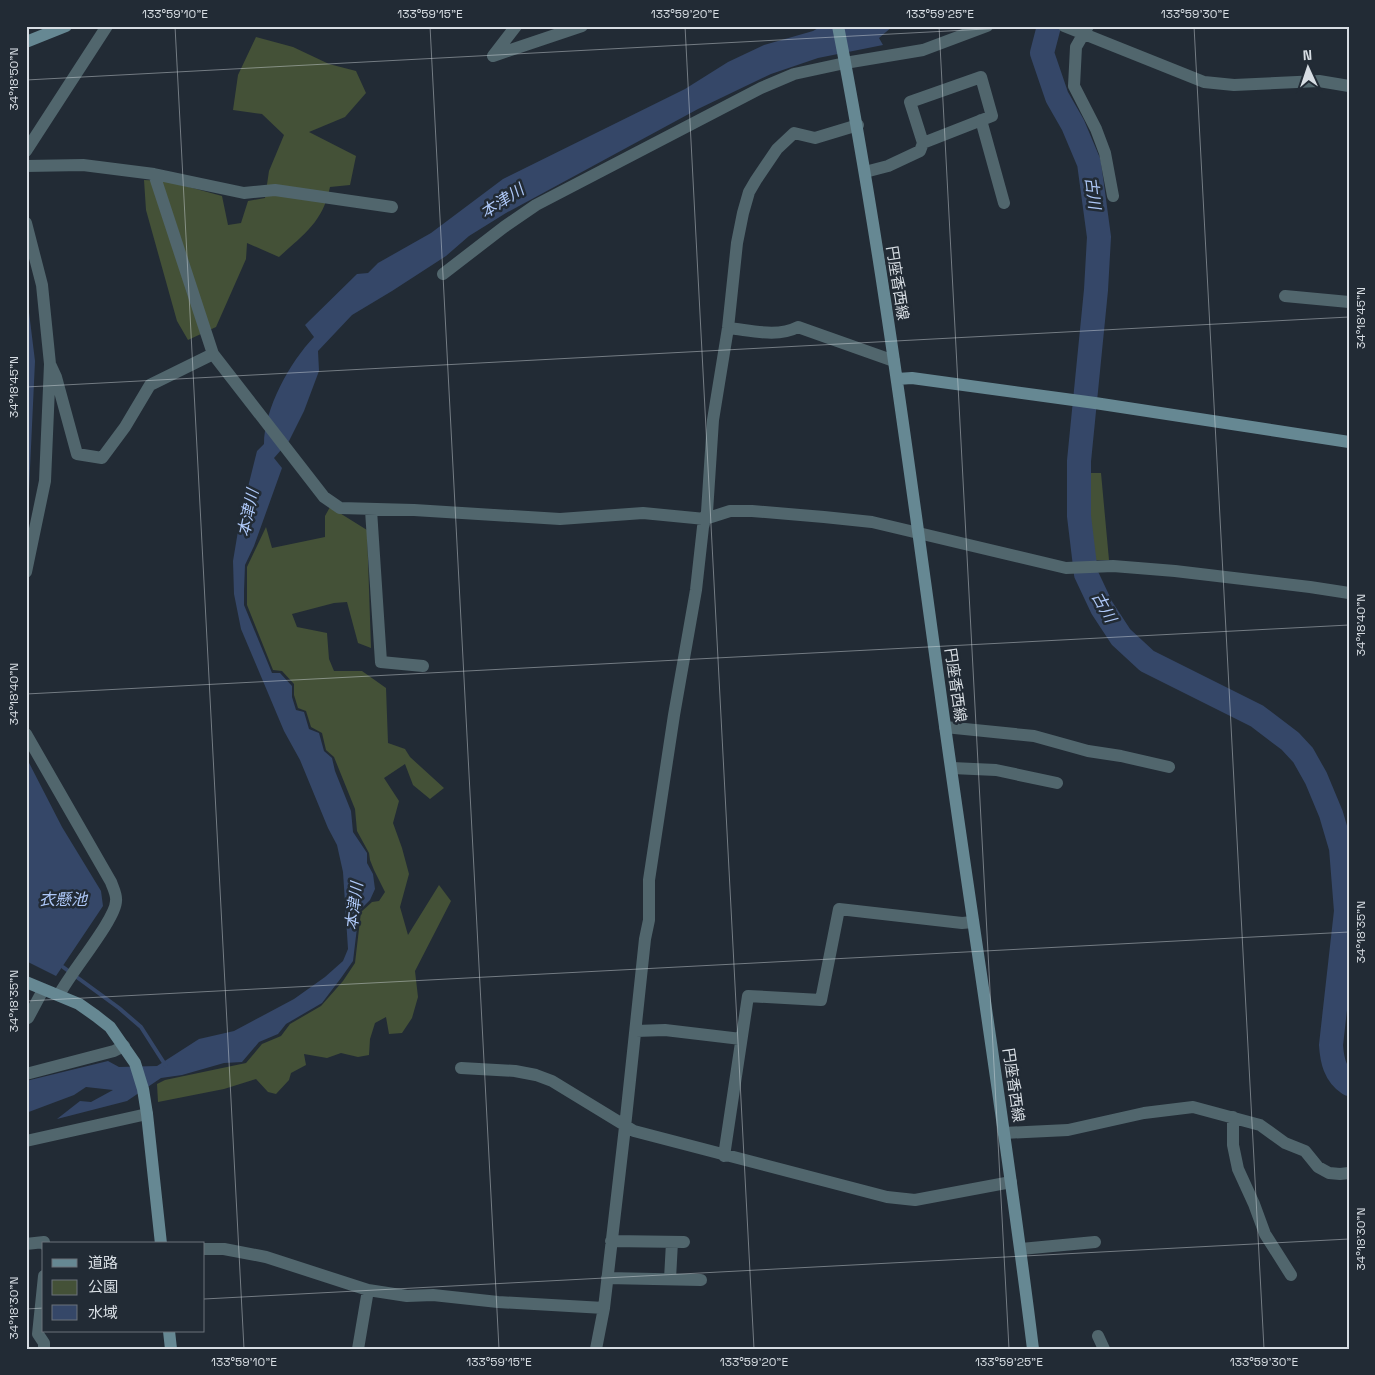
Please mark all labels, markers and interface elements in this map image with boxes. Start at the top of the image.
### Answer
text: 133°59'10"E [142,6,208,22]
text: 133°59'15"E [397,6,463,22]
text: 133°59'20"E [651,6,719,22]
text: 133°59'25"E [906,6,974,22]
text: 133°59'30"E [1161,6,1229,22]
north arrow [1282,42,1332,92]
text: N [1302,46,1312,64]
text: 34°18'50"N [6,48,22,110]
water label: 古川 [1081,176,1106,212]
water label: 本津川 [476,178,530,223]
street label: 円座香西線 [883,244,913,322]
text: 34°18'45"N [1353,287,1369,349]
text: 34°18'45"N [6,356,22,418]
water label: 本津川 [233,485,264,539]
water label: 古川 [1087,588,1122,628]
text: 34°18'40"N [1353,594,1369,656]
street label: 円座香西線 [941,647,971,723]
text: 34°18'40"N [6,663,22,725]
water label: 本津川 [341,879,368,931]
water label: 衣懸池 [39,889,89,910]
text: 34°18'35"N [1353,901,1369,963]
text: 34°18'35"N [6,970,22,1032]
street label: 円座香西線 [999,1047,1029,1123]
text: 34°18'30"N [1353,1208,1369,1270]
legend [42,1242,205,1332]
text: 道路 [88,1253,118,1272]
text: 34°18'30"N [6,1277,22,1339]
text: 公園 [88,1277,118,1296]
text: 水域 [88,1303,118,1322]
text: 133°59'10"E [211,1354,277,1370]
text: 133°59'15"E [466,1354,532,1370]
text: 133°59'20"E [720,1354,788,1370]
text: 133°59'25"E [975,1354,1043,1370]
text: 133°59'30"E [1230,1354,1298,1370]

